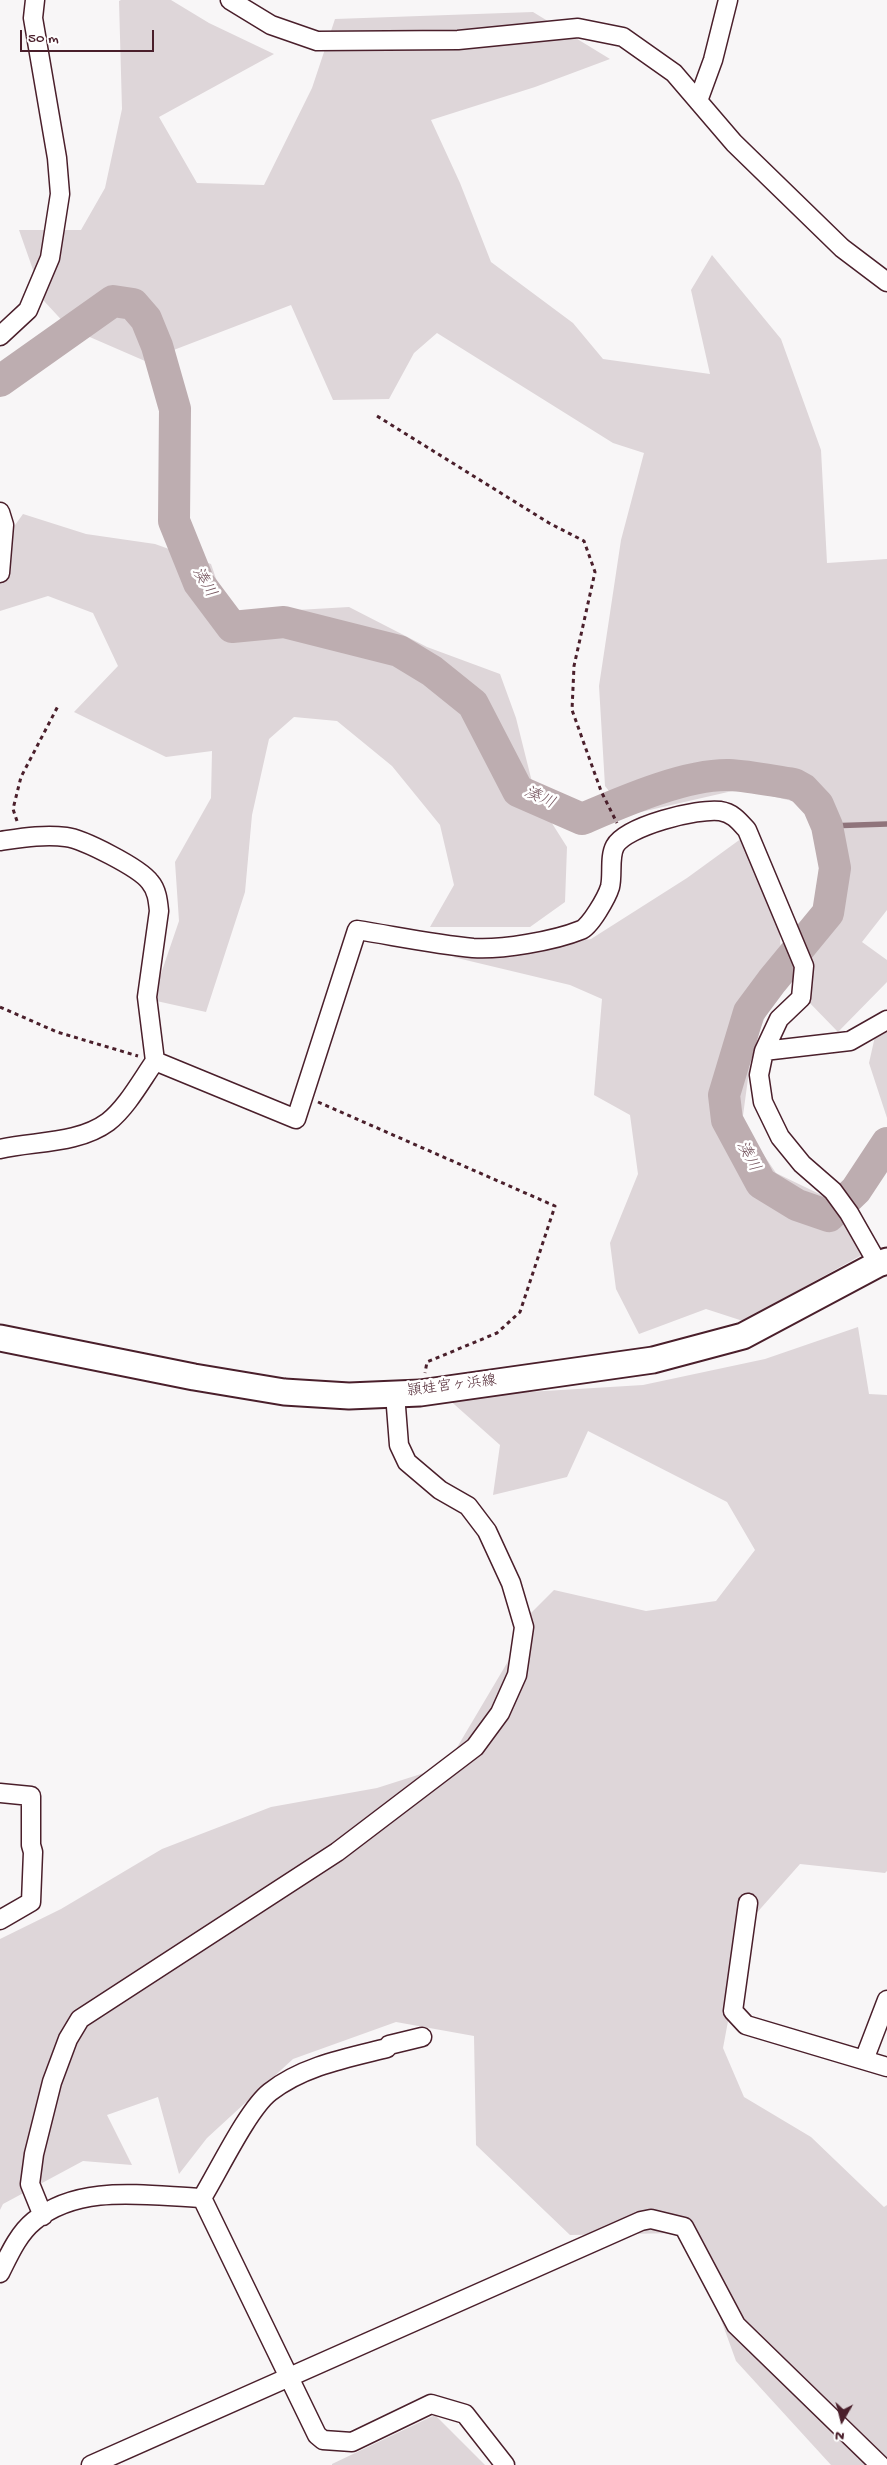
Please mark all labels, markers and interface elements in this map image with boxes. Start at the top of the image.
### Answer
scale bar [22,20,156,52]
text: 50 m [28,30,59,48]
water label: 湊川 [187,564,219,602]
water label: 湊川 [520,784,558,814]
water label: 湊川 [731,1138,763,1176]
street label: 頴娃宮ヶ浜線 [406,1373,498,1401]
north arrow [817,2395,867,2445]
text: N [834,2426,846,2444]

